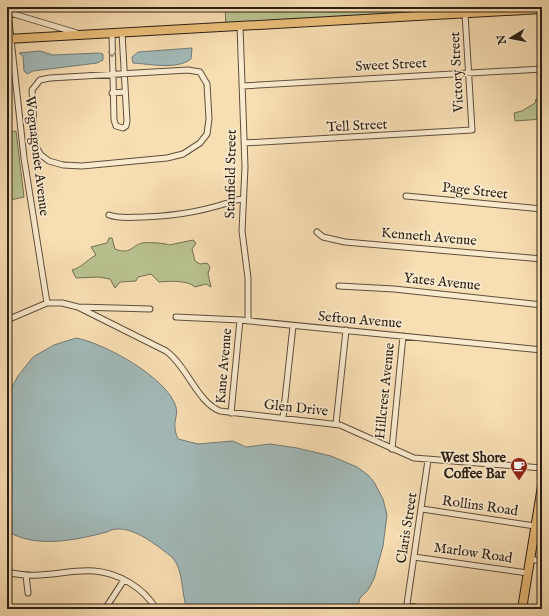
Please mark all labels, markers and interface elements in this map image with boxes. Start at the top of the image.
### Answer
north arrow [491,18,531,58]
street label: Victory Street [446,31,468,114]
text: N [494,33,510,46]
one-way arrow [108,51,116,57]
street label: Sweet Street [355,54,427,76]
street label: Woguagonet Avenue [21,95,53,218]
street label: Tell Street [326,115,388,137]
street label: Stanfield Street [221,129,241,219]
street label: Page Street [441,179,509,203]
street label: Kenneth Avenue [380,224,478,250]
street label: Yates Avenue [403,269,482,295]
street label: Sefton Avenue [317,307,403,333]
street label: Kane Avenue [212,327,236,405]
street label: Hillcrest Avenue [371,341,399,440]
street label: Glen Drive [263,396,330,420]
place label: West Shore Coffee Bar [439,449,507,483]
cafe icon: West Shore Coffee Bar [509,456,529,481]
street label: Claris Street [393,491,422,565]
street label: Rollins Road [441,492,520,520]
street label: Marlow Road [432,539,514,568]

